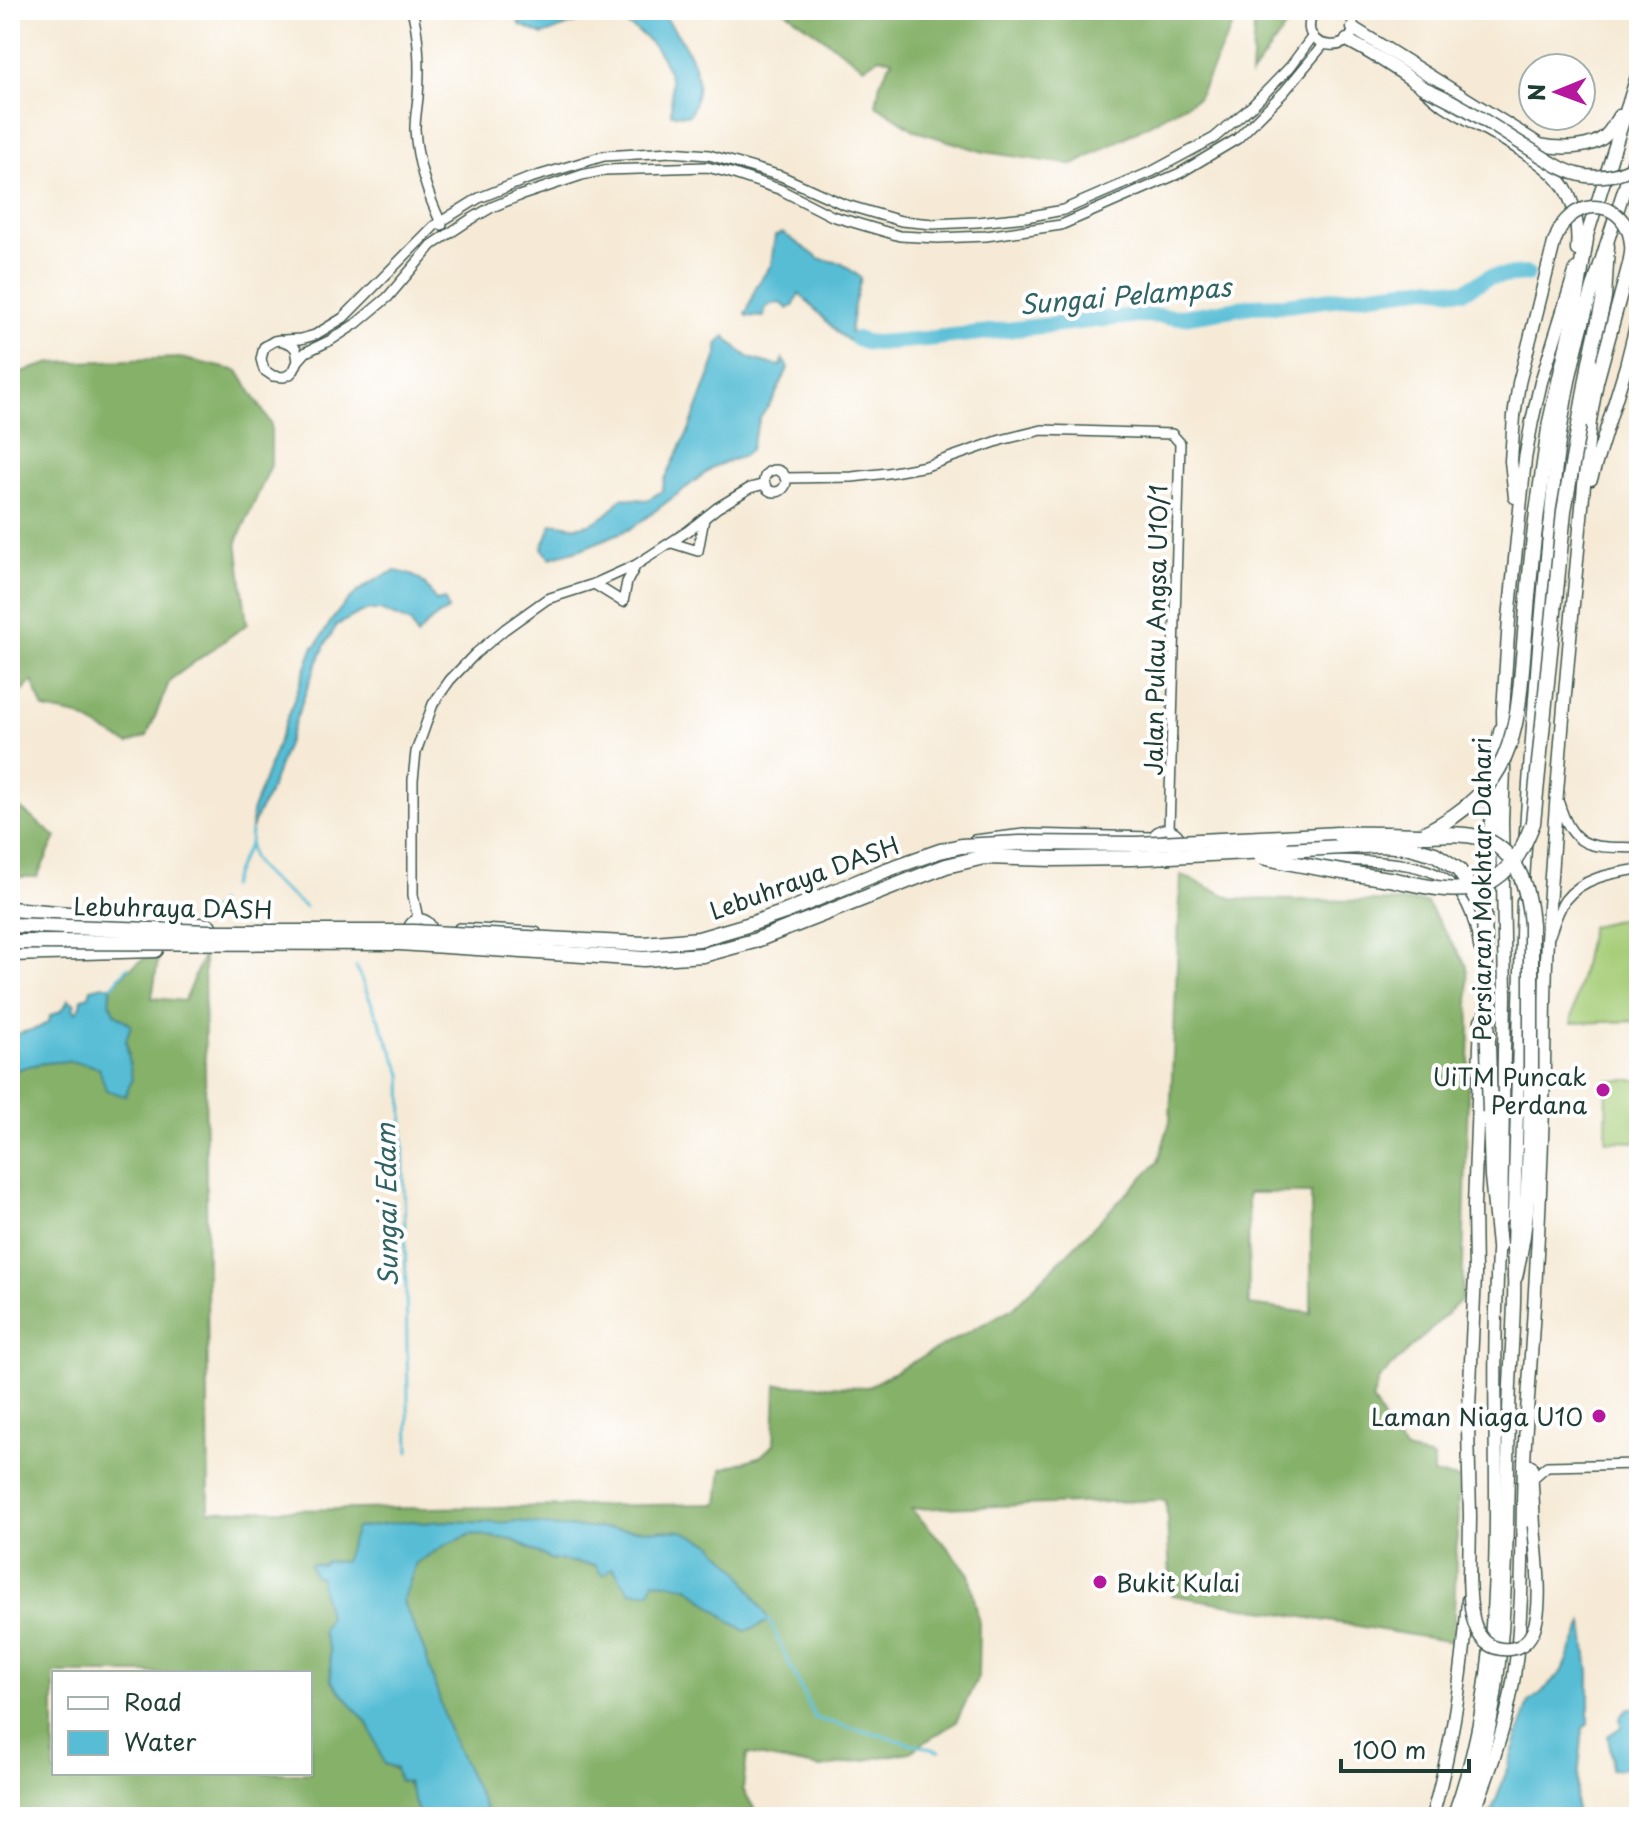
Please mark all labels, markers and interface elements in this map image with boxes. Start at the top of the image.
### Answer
north arrow [1517,52,1597,132]
text: N [1519,83,1552,101]
water label: Sungai Pelampas [1018,266,1235,324]
street label: Jalan Pulau Angsa U10/1 [1134,484,1176,776]
street label: Persiaran Mokhtar Dahari [1463,737,1499,1041]
street label: Lebuhraya DASH [704,826,904,928]
street label: Lebuhraya DASH [73,887,273,927]
place label: UiTM Puncak Perdana [1432,1058,1587,1122]
marker: UiTM Puncak Perdana [1594,1081,1612,1099]
water label: Sungai Edam [365,1121,407,1287]
place label: Laman Niaga U10 [1371,1398,1583,1434]
marker: Laman Niaga U10 [1590,1407,1608,1425]
place label: Bukit Kulai [1116,1564,1240,1600]
marker: Bukit Kulai [1091,1573,1109,1591]
legend [52,1671,312,1775]
text: Road [124,1683,182,1719]
text: Water [124,1723,197,1759]
scale bar [1341,1723,1469,1773]
text: 100 m [1353,1731,1426,1767]

